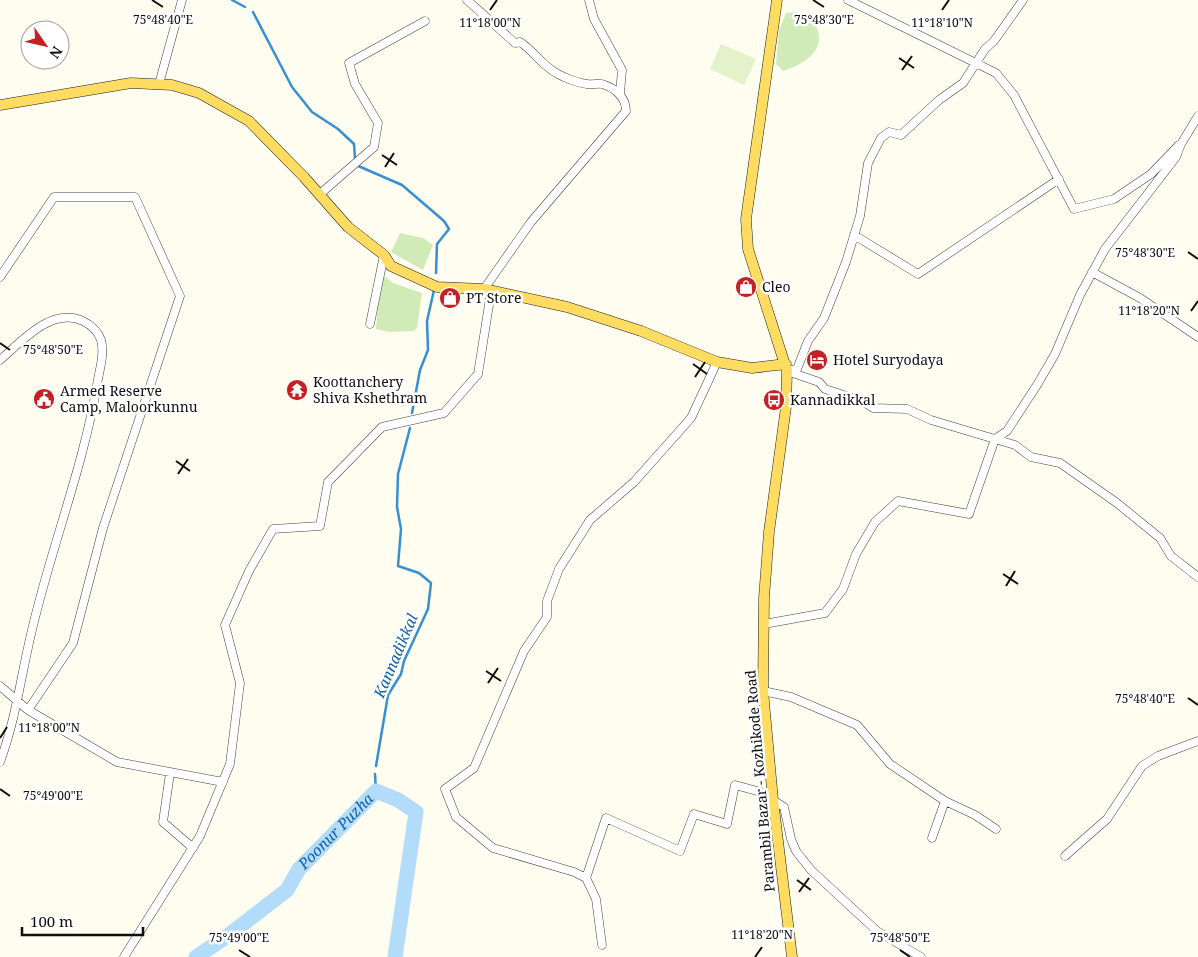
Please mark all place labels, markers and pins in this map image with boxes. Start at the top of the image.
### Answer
shop icon: Cleo [734,275,758,299]
place label: Cleo [762,277,791,296]
shop icon: PT Store [438,286,462,310]
place label: PT Store [466,288,521,307]
hotel icon: Hotel Suryodaya [805,348,829,372]
place label: Hotel Suryodaya [833,350,944,369]
place label: Koottanchery Shiva Kshethram [313,372,427,407]
temple icon: Koottanchery Shiva Kshethram [285,378,309,402]
place label: Armed Reserve Camp, Maloorkunnu [60,381,198,416]
public building icon: Armed Reserve Camp, Maloorkunnu [32,387,56,411]
bus stop icon: Kannadikkal [762,388,786,412]
place label: Kannadikkal [790,390,876,409]

